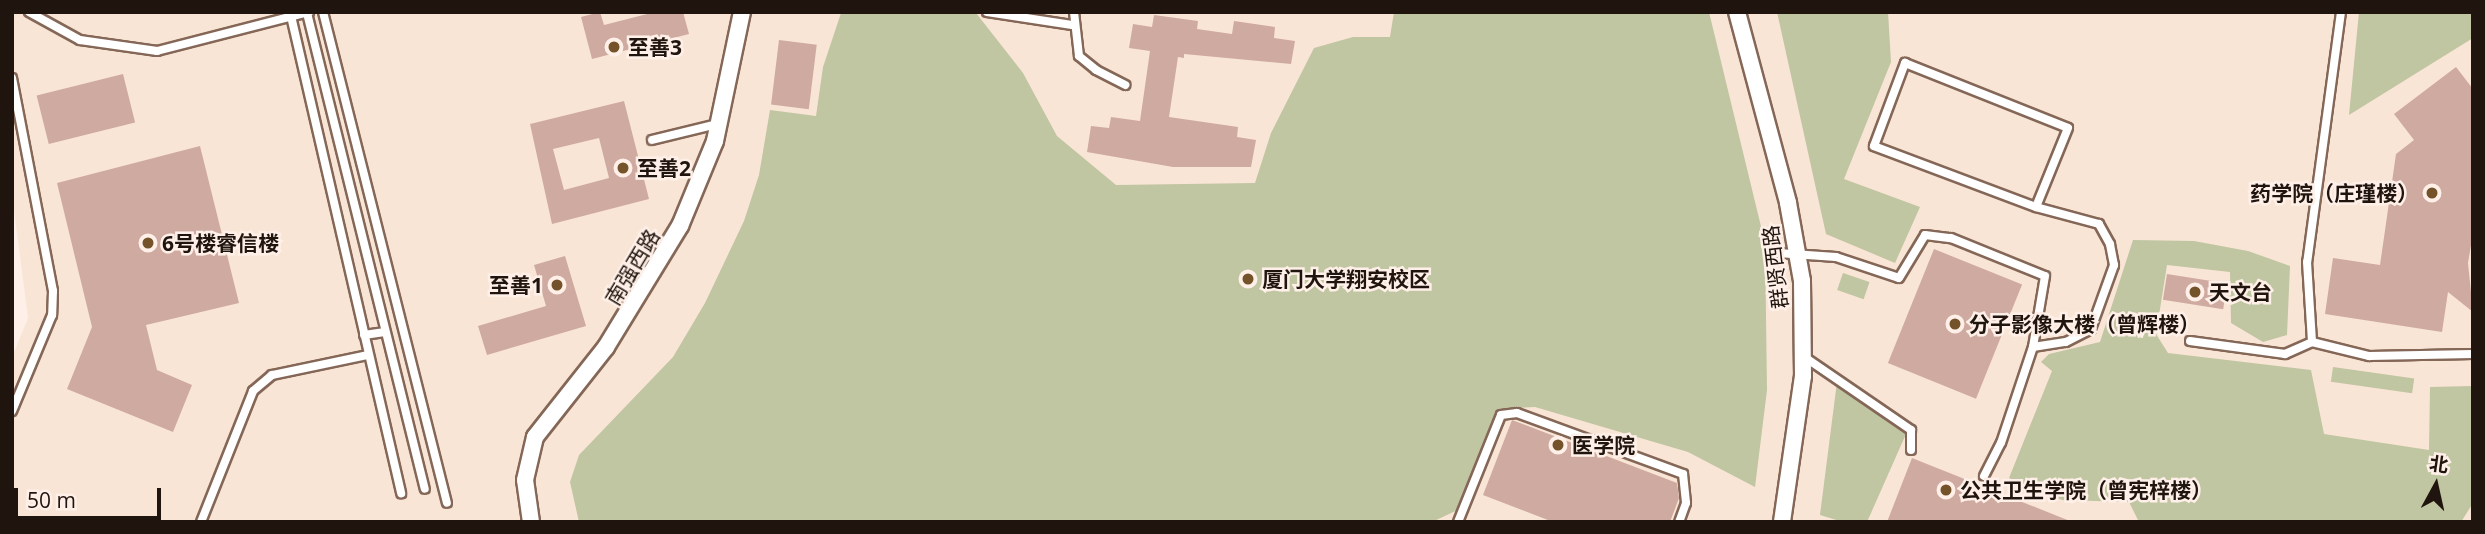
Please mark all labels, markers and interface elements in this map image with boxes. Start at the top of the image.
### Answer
place label: 至善3 [628,34,682,60]
marker: 至善3 [606,39,622,55]
place label: 至善2 [637,155,691,181]
marker: 至善2 [615,160,631,176]
place label: 药学院（庄瑾楼） [2250,180,2418,206]
marker: 药学院（庄瑾楼） [2424,185,2440,201]
street label: 群贤西路 [1757,224,1793,310]
street label: 南强西路 [600,225,664,309]
place label: 6号楼睿信楼 [162,230,279,256]
marker: 6号楼睿信楼 [140,235,156,251]
place label: 厦门大学翔安校区 [1262,266,1430,292]
marker: 厦门大学翔安校区 [1240,271,1256,287]
place label: 至善1 [489,272,543,298]
marker: 至善1 [549,277,565,293]
place label: 天文台 [2209,279,2272,305]
marker: 天文台 [2187,284,2203,300]
place label: 分子影像大楼（曾辉楼） [1969,311,2200,337]
marker: 分子影像大楼（曾辉楼） [1947,316,1963,332]
place label: 医学院 [1572,432,1635,458]
marker: 医学院 [1550,437,1566,453]
north arrow [2401,450,2471,520]
text: 北 [2428,450,2450,478]
scale bar [18,475,164,518]
place label: 公共卫生学院（曾宪梓楼） [1960,477,2212,503]
marker: 公共卫生学院（曾宪梓楼） [1938,482,1954,498]
text: 50 m [27,486,76,514]

